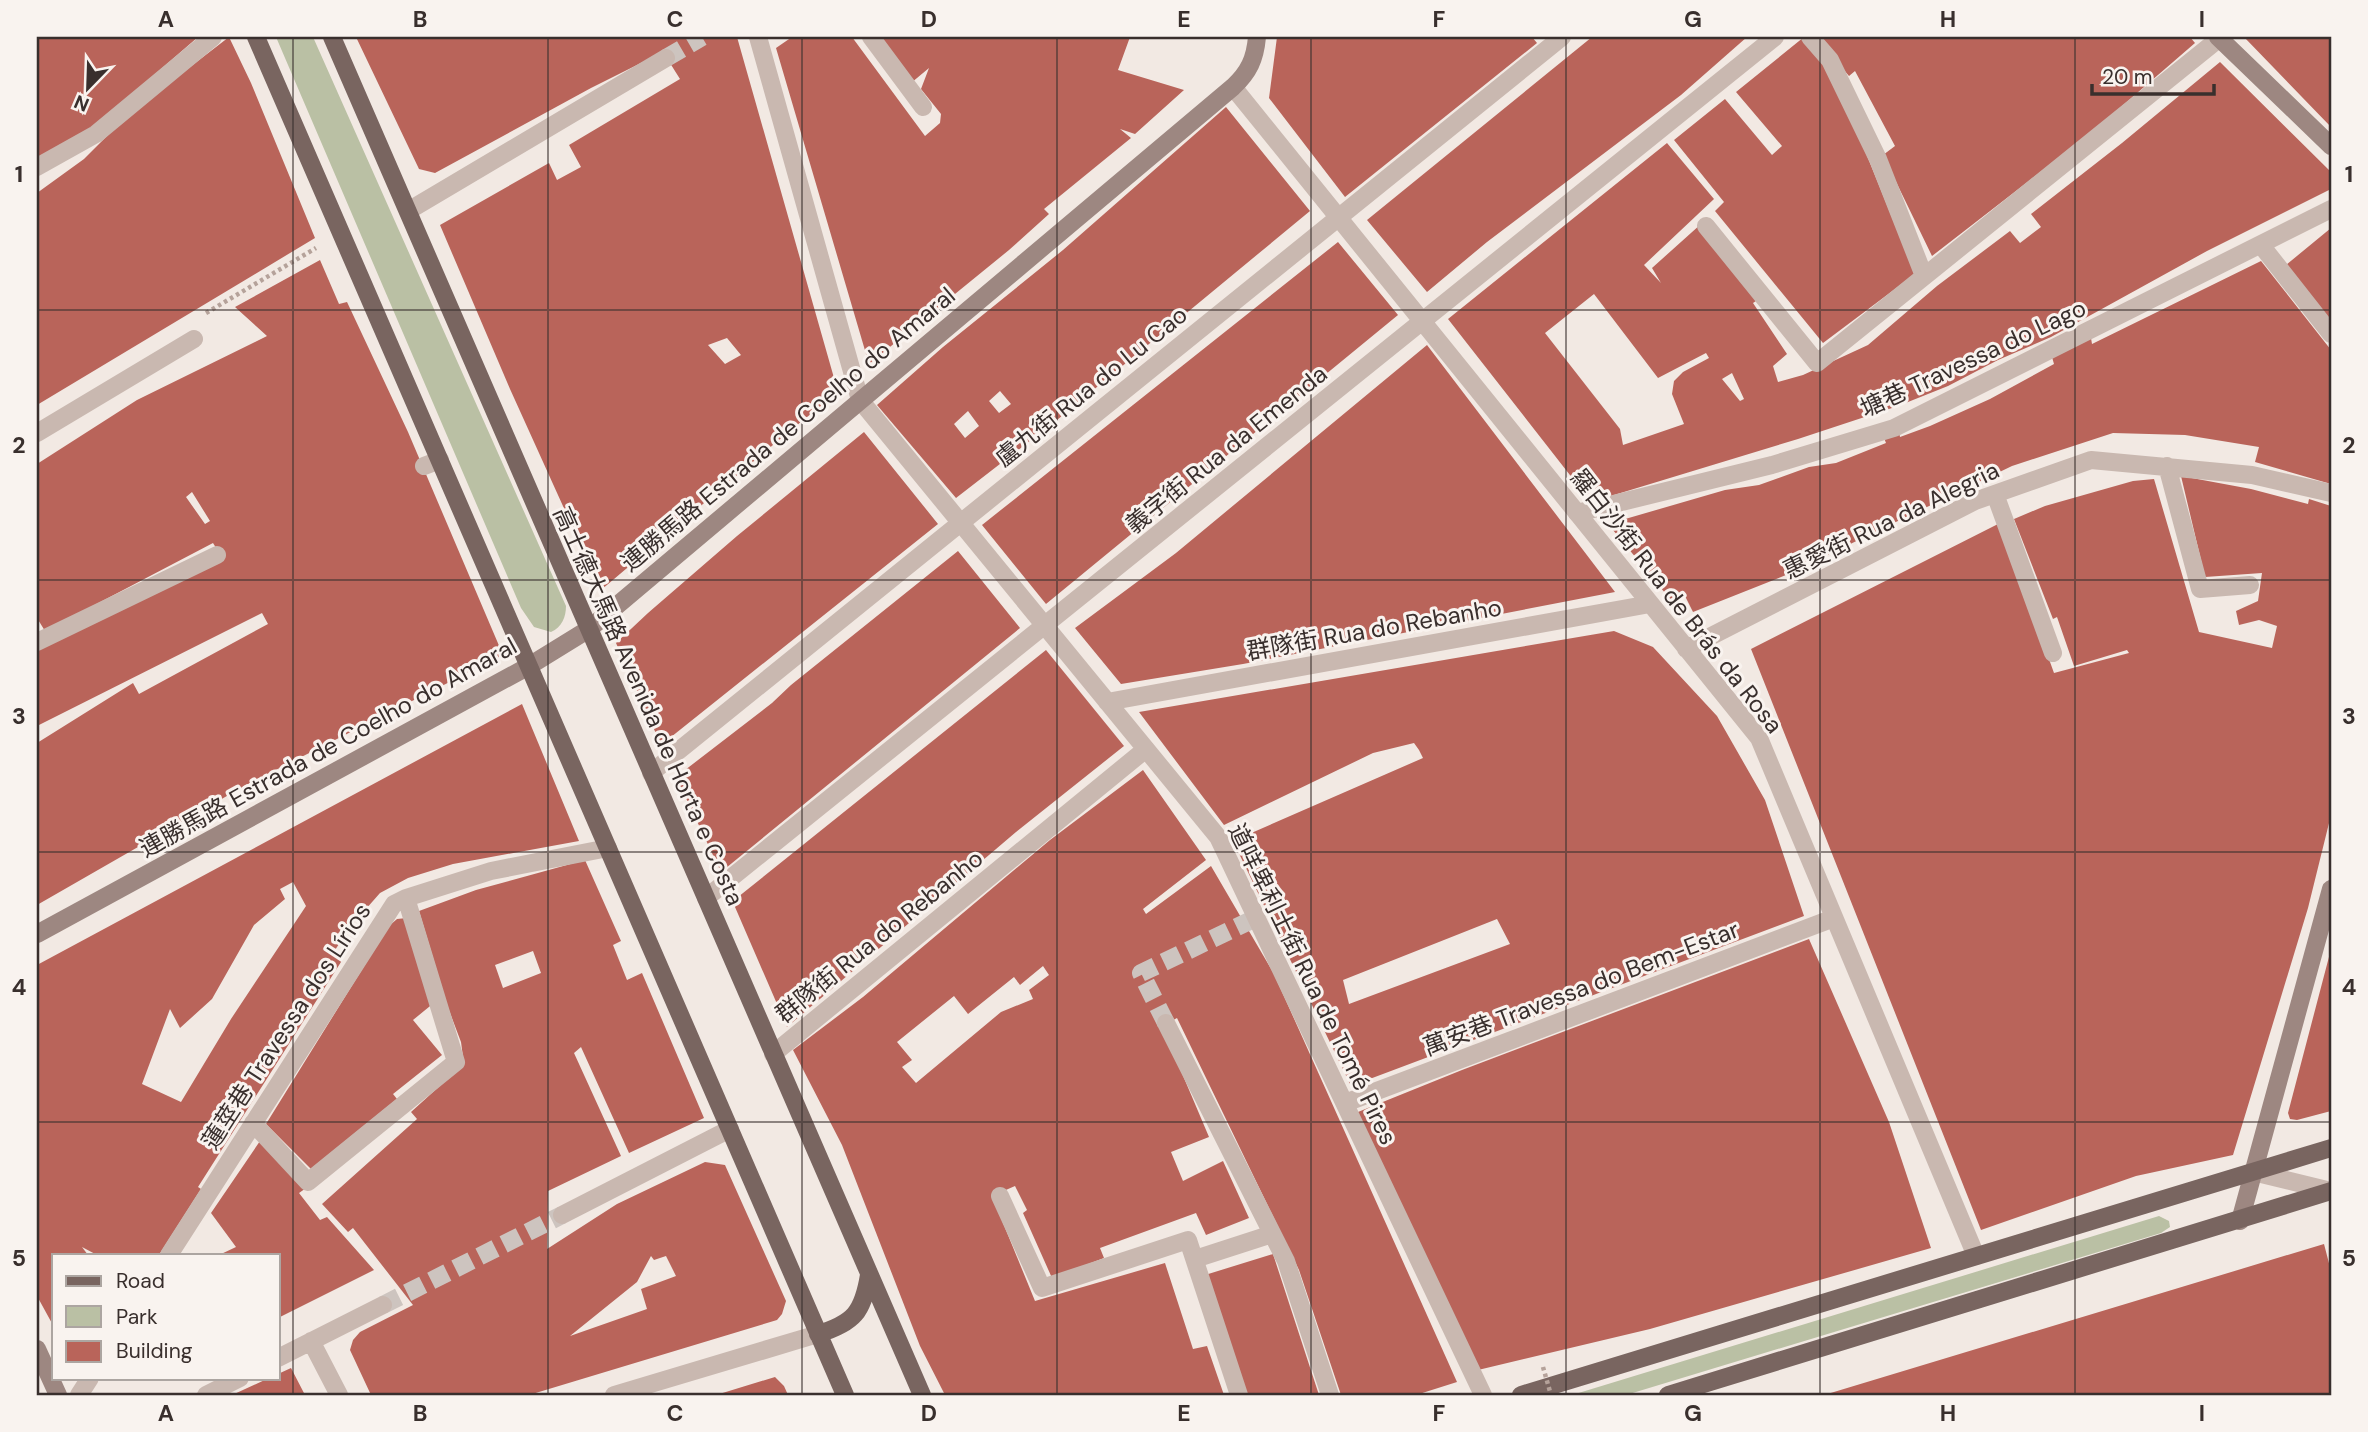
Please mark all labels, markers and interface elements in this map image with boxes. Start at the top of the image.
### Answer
text: A [158,4,174,34]
text: B [413,4,427,34]
text: C [667,4,683,34]
text: D [921,4,937,34]
text: E [1177,4,1191,34]
text: F [1433,4,1446,34]
text: G [1684,4,1702,34]
text: H [1940,4,1956,34]
text: I [2199,4,2205,34]
north arrow [52,52,122,122]
scale bar [2092,52,2214,96]
text: 20 m [2102,63,2153,91]
text: N [70,89,93,117]
text: 1 [15,159,23,189]
text: 1 [2345,159,2353,189]
street label: 連勝馬路 Estrada de Coelho do Amaral [615,280,961,578]
street label: 塘巷 Travessa do Lago [1855,292,2091,424]
street label: 盧九街 Rua do Lu Cao [988,299,1194,473]
street label: 義字街 Rua da Emenda [1119,358,1333,540]
text: 2 [12,430,26,460]
text: 2 [2342,430,2356,460]
street label: 惠愛街 Rua da Alegria [1778,454,2004,586]
street label: 羅白沙街 Rua de Brás da Rosa [1564,463,1790,739]
street label: 高士德大馬路 Avenida de Horta e Costa [547,502,751,910]
street label: 群隊街 Rua do Rebanho [1244,591,1504,667]
street label: 連勝馬路 Estrada de Coelho do Amaral [134,630,522,864]
text: 3 [12,701,26,731]
text: 3 [2342,701,2356,731]
street label: 道咩卑利士街 Rua de Tomé Pires [1222,818,1404,1150]
street label: 群隊街 Rua do Rebanho [769,843,989,1029]
street label: 蓮莖巷 Travessa dos Lírios [195,897,377,1155]
street label: 萬安巷 Travessa do Bem-Estar [1419,913,1743,1063]
text: 4 [12,972,27,1002]
text: 4 [2342,972,2357,1002]
text: 5 [12,1243,26,1273]
text: 5 [2342,1243,2356,1273]
legend [52,1254,280,1380]
text: Road [116,1267,165,1295]
text: Park [116,1303,158,1331]
text: Building [116,1337,193,1365]
text: A [158,1398,174,1428]
text: B [413,1398,427,1428]
text: C [667,1398,683,1428]
text: D [921,1398,937,1428]
text: E [1177,1398,1191,1428]
text: F [1433,1398,1446,1428]
text: G [1684,1398,1702,1428]
text: H [1940,1398,1956,1428]
text: I [2199,1398,2205,1428]

